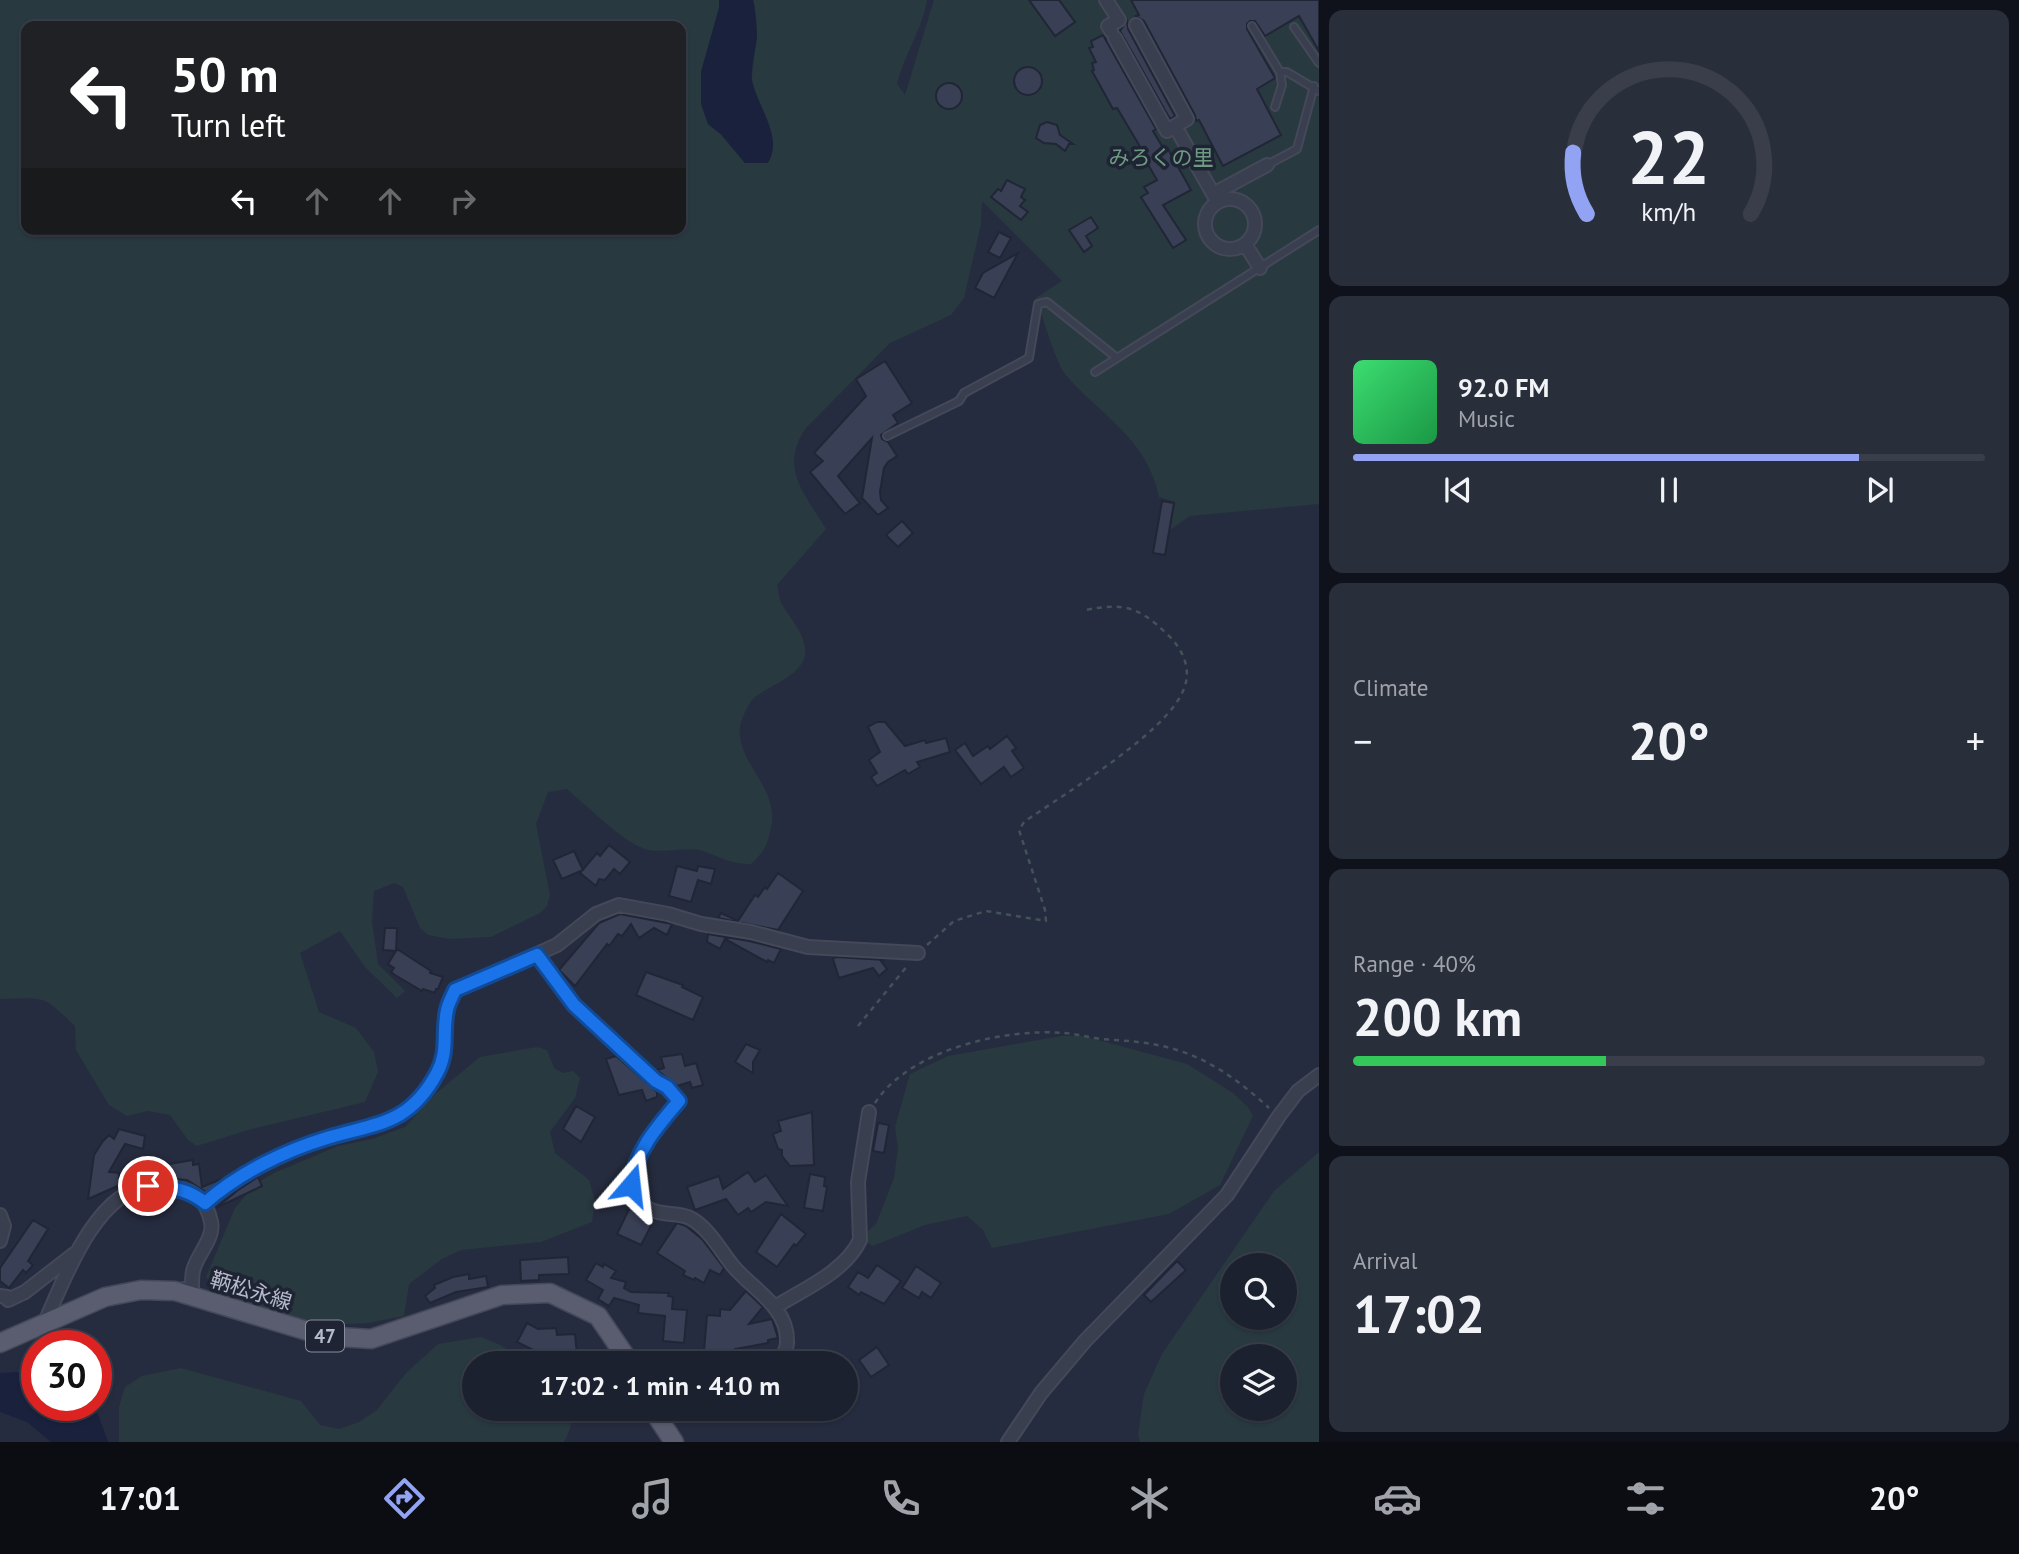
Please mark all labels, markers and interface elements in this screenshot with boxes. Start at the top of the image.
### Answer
text: 50 m [171,42,278,106]
icon: left [56,49,147,140]
text: Turn left [171,104,286,146]
text: 22 [1628,111,1710,205]
park label: みろくの里 [1109,144,1214,171]
icon: left [225,182,263,220]
icon: ahead [298,182,336,220]
icon: ahead [371,182,409,220]
icon: right [444,182,482,220]
text: km/h [1642,196,1696,228]
text: 92.0 FM [1458,371,1549,404]
text: Music [1458,404,1515,433]
icon: previous [1439,471,1477,509]
icon: pause [1650,471,1688,509]
icon: next [1861,471,1899,509]
text: Climate [1353,673,1428,702]
text: 20° [1628,707,1710,774]
text: − [1353,716,1372,765]
text: + [1966,716,1985,765]
text: Range · 40% [1353,949,1476,978]
text: 200 km [1353,983,1522,1050]
position arrow [594,1148,668,1222]
pin [118,1156,178,1216]
icon: arrive [129,1167,167,1205]
text: Arrival [1353,1246,1417,1275]
map controls [1220,1253,1297,1421]
button: search [1220,1253,1297,1330]
street label: 鞆松永線 [207,1265,295,1316]
text: 17:02 [1353,1280,1485,1347]
road number: 47 [306,1320,344,1352]
speed limit sign: 30 [21,1330,112,1421]
button: layers [1220,1344,1297,1421]
text: 17:02 · 1 min · 410 m [540,1369,780,1402]
icon: directions [380,1474,429,1523]
icon: music [628,1474,677,1523]
icon: phone [876,1474,925,1523]
icon: climate [1125,1474,1174,1523]
icon: car [1373,1474,1422,1523]
icon: filters [1621,1474,1670,1523]
text: 17:01 [100,1477,181,1519]
text: 20° [1869,1477,1919,1519]

